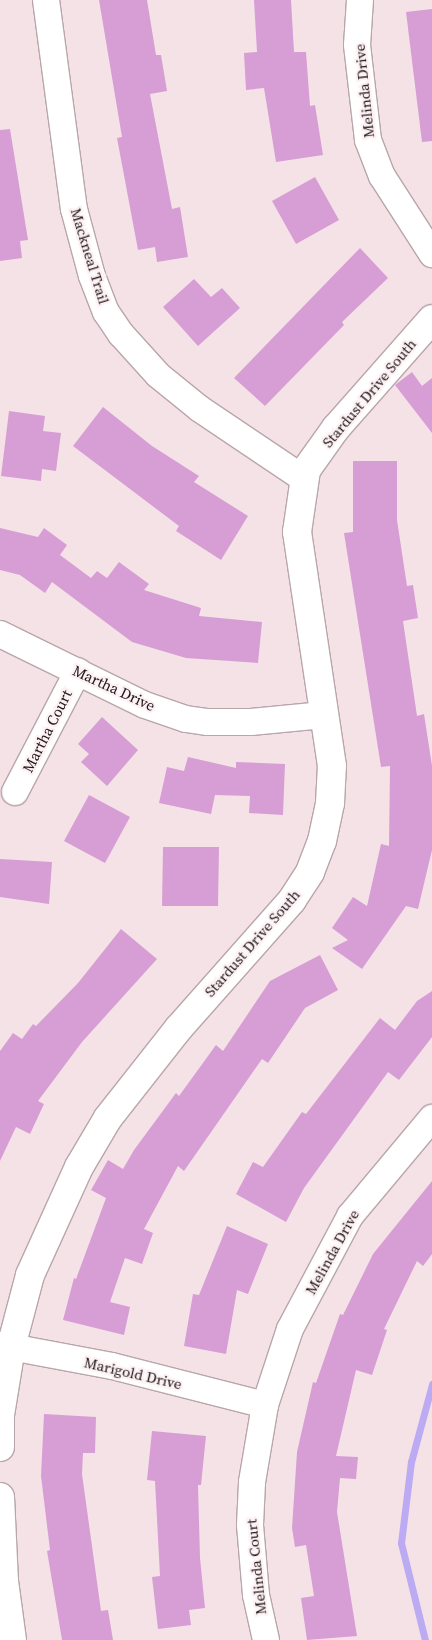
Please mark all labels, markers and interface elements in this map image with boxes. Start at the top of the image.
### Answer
street label: Melinda Drive [350,43,378,139]
street label: Mackneal Trail [67,206,113,306]
street label: Stardust Drive South [318,335,420,451]
street label: Martha Drive [70,661,158,715]
street label: Martha Court [18,687,76,775]
street label: Stardust Drive South [201,886,303,1000]
street label: Melinda Drive [301,1206,363,1298]
street label: Marigold Drive [82,1353,184,1393]
street label: Melinda Court [242,1518,270,1616]

